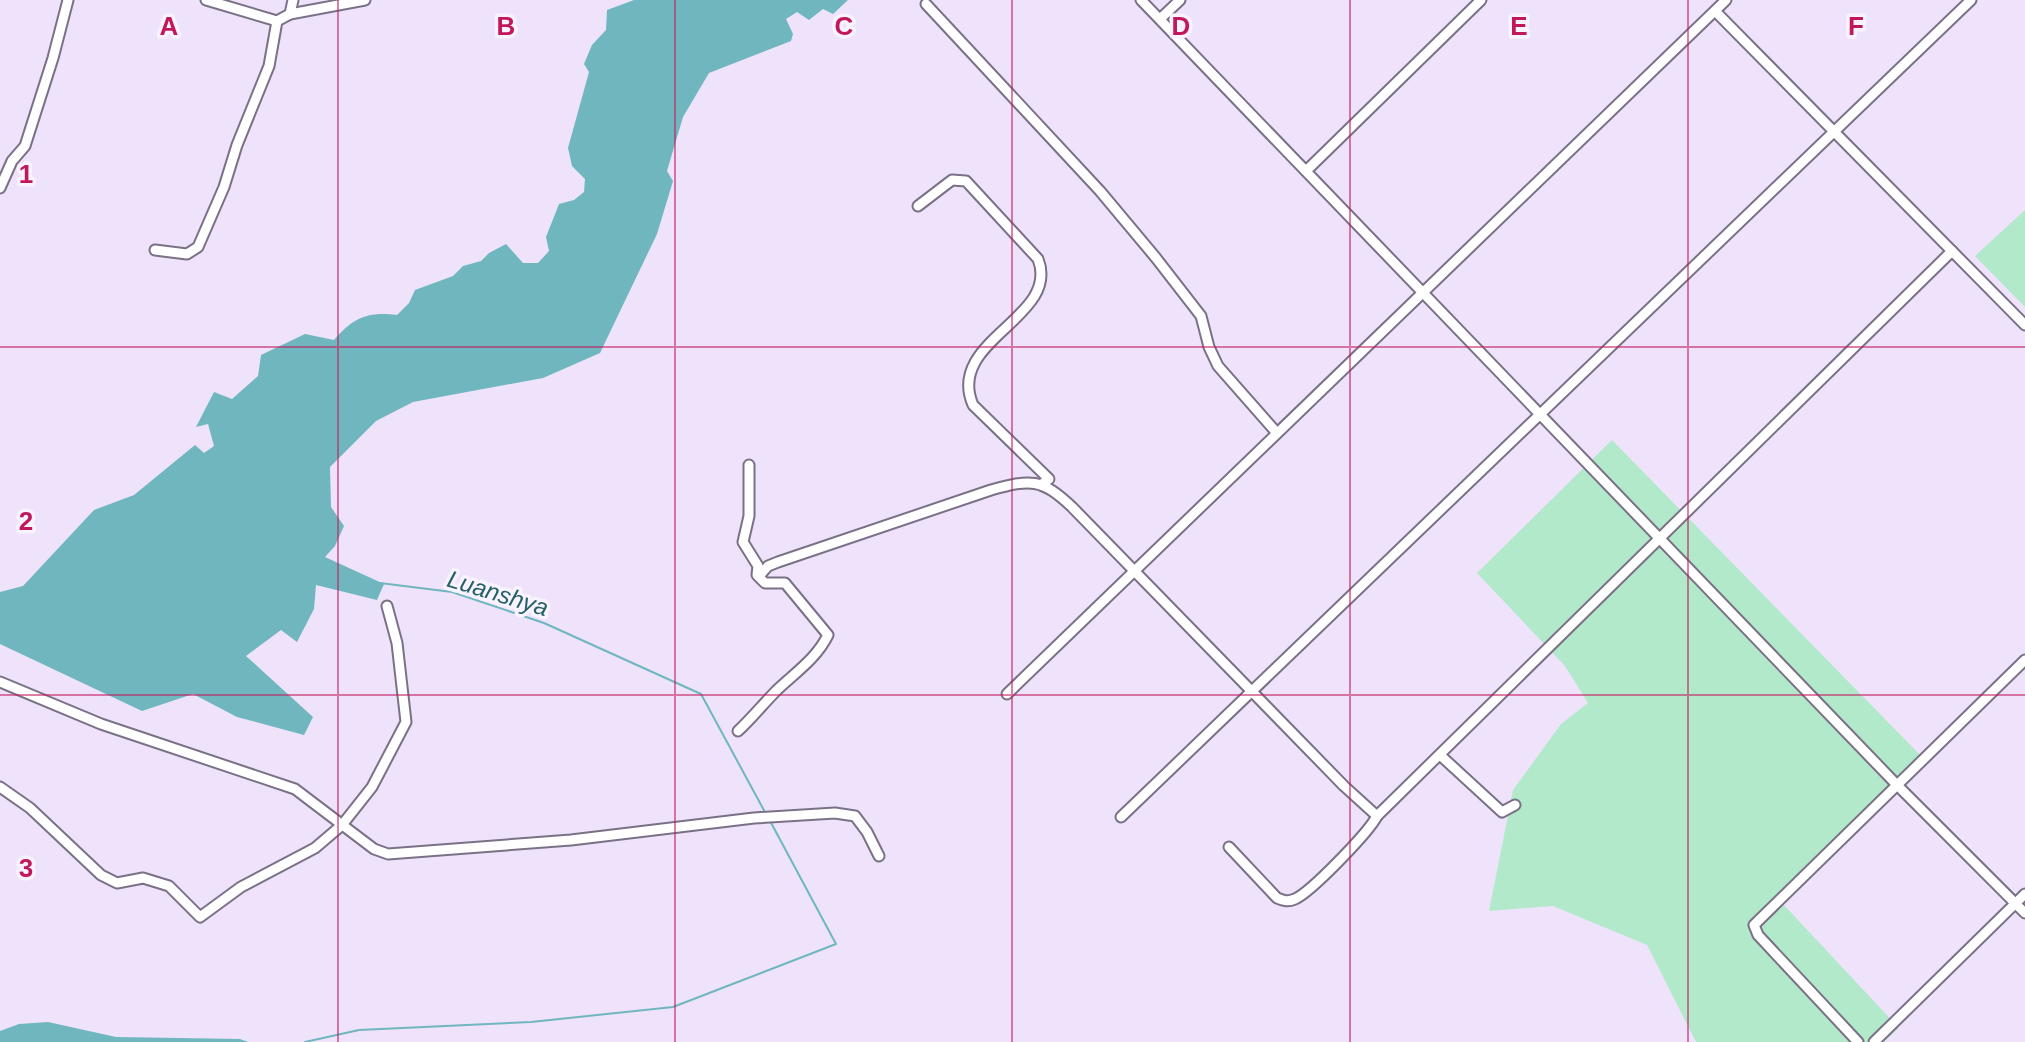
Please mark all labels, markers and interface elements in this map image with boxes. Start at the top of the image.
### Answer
text: A [160,11,179,41]
text: B [497,11,515,41]
text: C [835,11,854,41]
text: D [1172,11,1190,41]
text: E [1510,11,1528,41]
text: F [1848,11,1864,41]
text: 1 [19,159,33,189]
text: 2 [19,506,33,536]
water label: Luanshya [444,565,552,621]
text: 3 [19,853,33,883]

